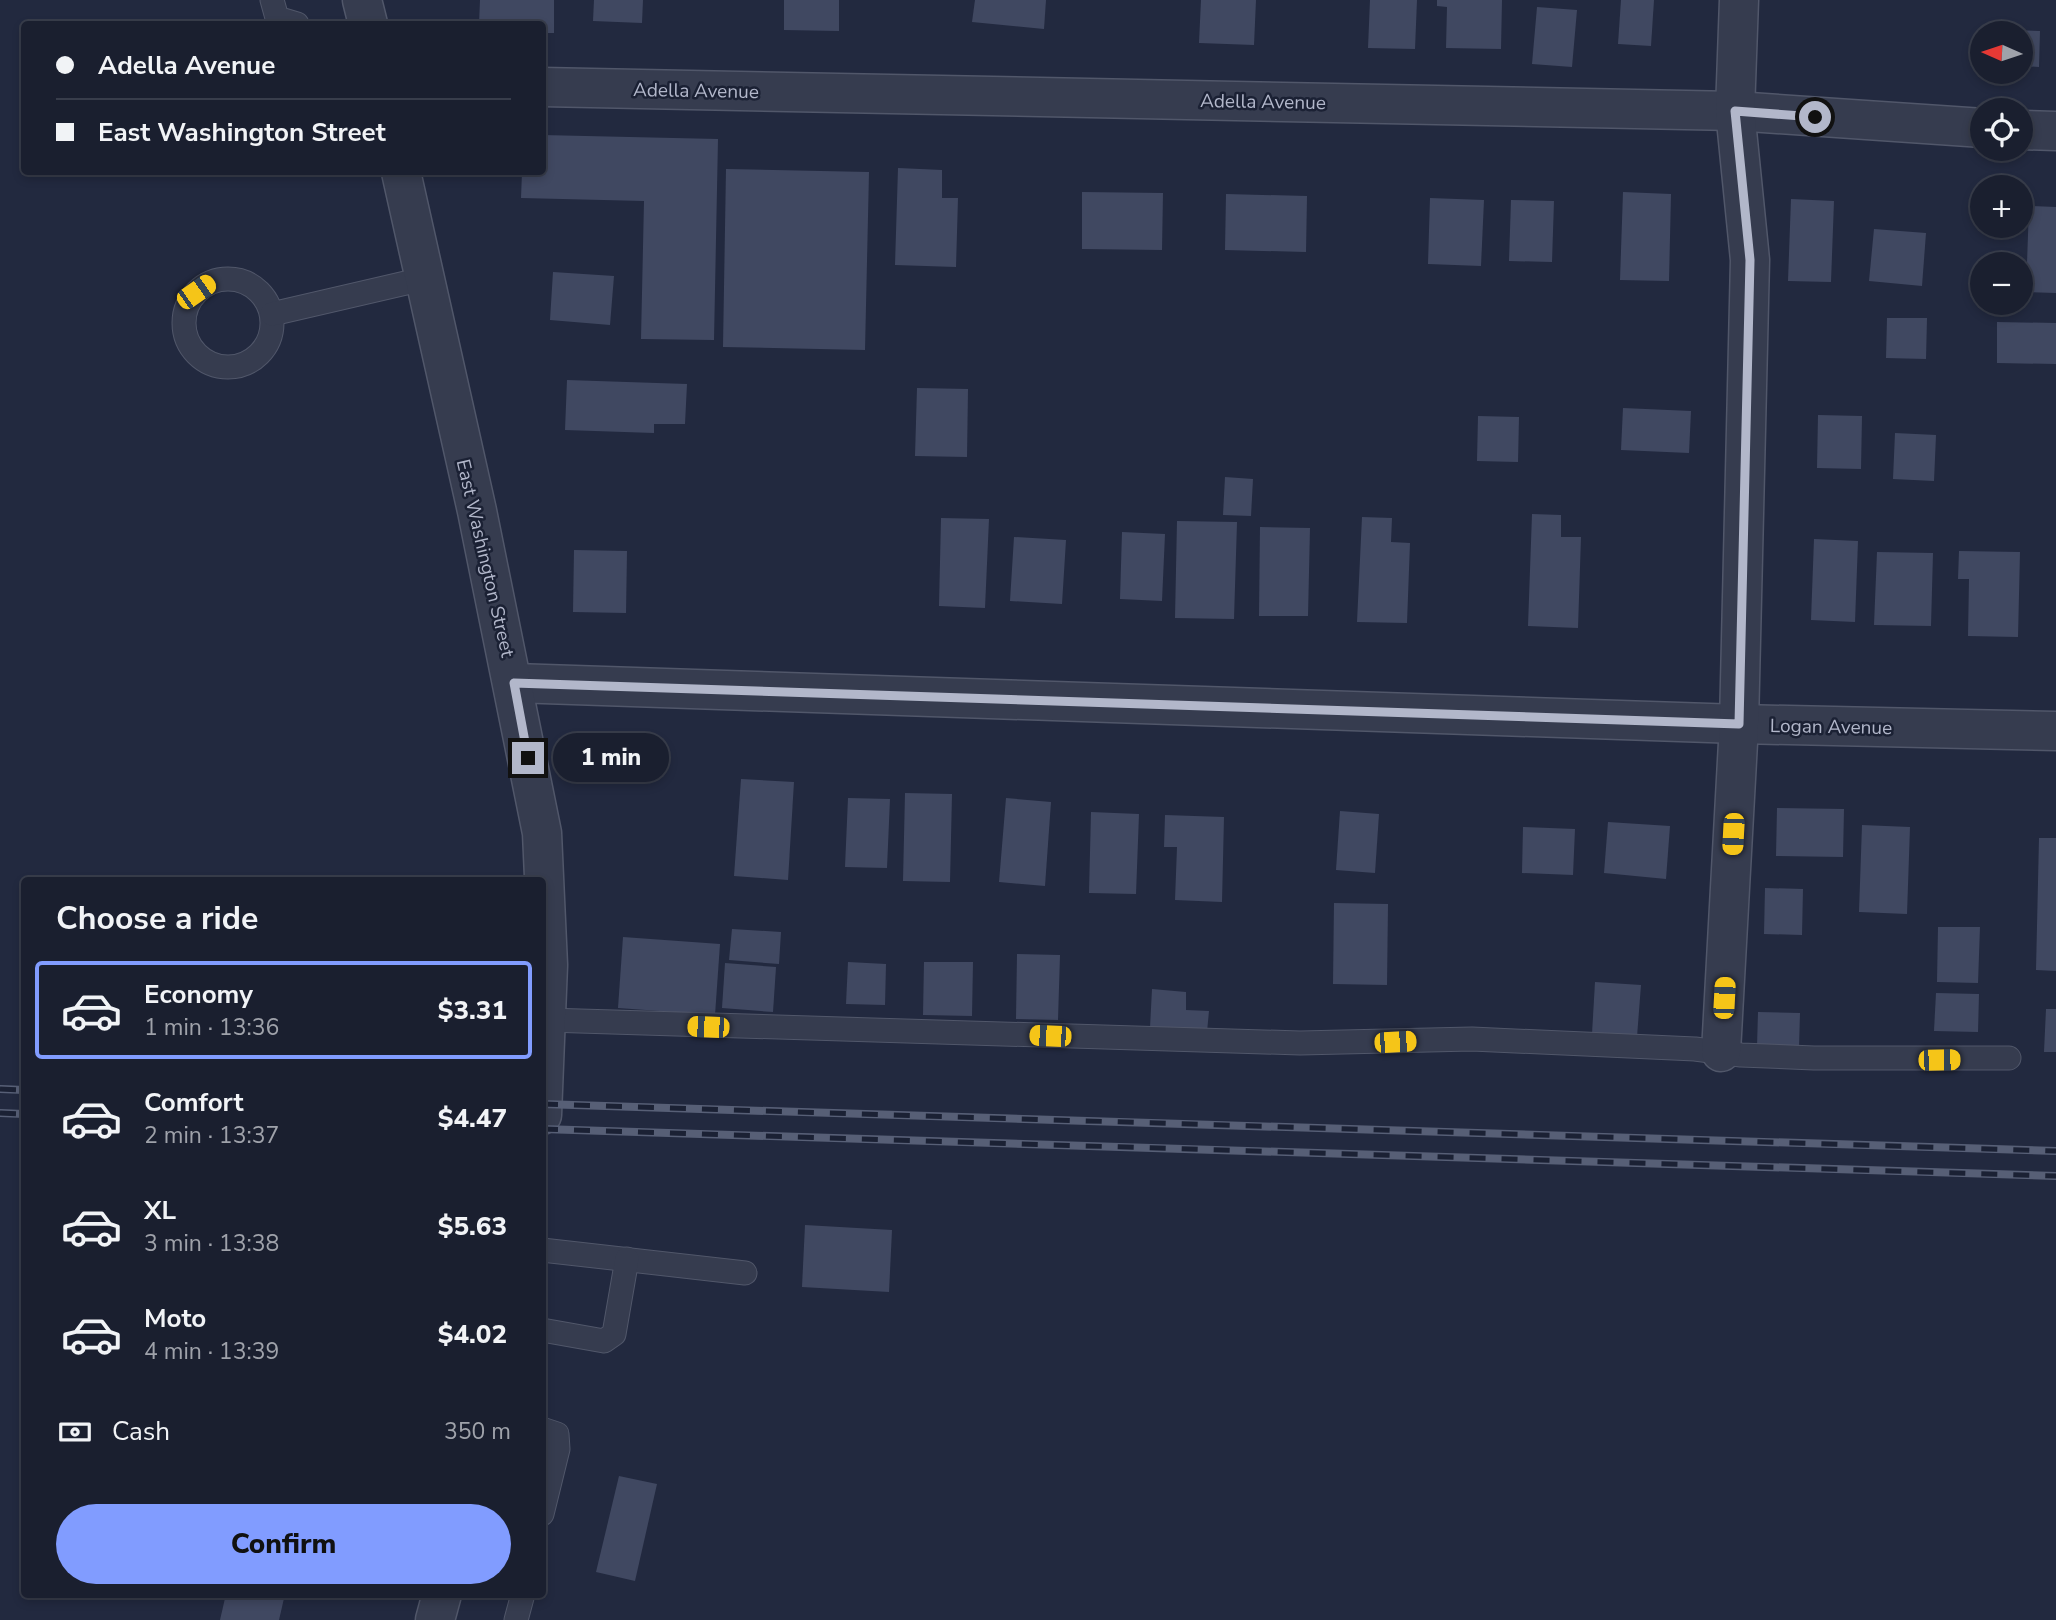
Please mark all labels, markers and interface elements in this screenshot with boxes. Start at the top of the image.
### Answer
north arrow [1970,21,2034,84]
map controls [1970,21,2033,315]
text: Adella Avenue [98,48,275,83]
street label: Adella Avenue [633,77,759,105]
street label: Adella Avenue [1200,88,1326,116]
button: locate [1970,98,2033,161]
route start [1799,101,1831,133]
text: East Washington Street [98,115,386,150]
button: + [1970,175,2033,238]
button: − [1970,252,2033,315]
car [173,271,220,313]
street label: East Washington Street [450,457,521,660]
street label: Logan Avenue [1770,713,1892,741]
callout: 1 min [552,734,668,782]
route end [512,742,544,774]
text: 1 min [581,742,641,773]
car [1722,812,1745,856]
text: Choose a ride [56,897,258,940]
car [1713,976,1736,1020]
text: Economy [144,977,253,1012]
icon: car [60,979,123,1042]
text: $3.31 [438,993,507,1028]
text: 1 min · 13:36 [144,1012,279,1043]
car [687,1016,730,1038]
car [1029,1025,1072,1047]
car [1374,1030,1417,1054]
car [1918,1049,1961,1071]
text: Comfort [144,1085,244,1120]
icon: car [60,1087,123,1150]
text: $4.47 [438,1101,507,1136]
text: 2 min · 13:37 [144,1120,279,1151]
text: XL [144,1193,176,1228]
icon: car [60,1195,123,1258]
text: $5.63 [438,1209,507,1244]
text: 3 min · 13:38 [144,1228,279,1259]
text: Moto [144,1301,206,1336]
icon: car [60,1303,123,1366]
text: $4.02 [438,1317,507,1352]
text: 4 min · 13:39 [144,1336,279,1367]
icon: cash [56,1413,94,1451]
text: Cash [112,1414,170,1449]
text: 350 m [444,1416,511,1447]
button: Confirm [56,1504,511,1584]

